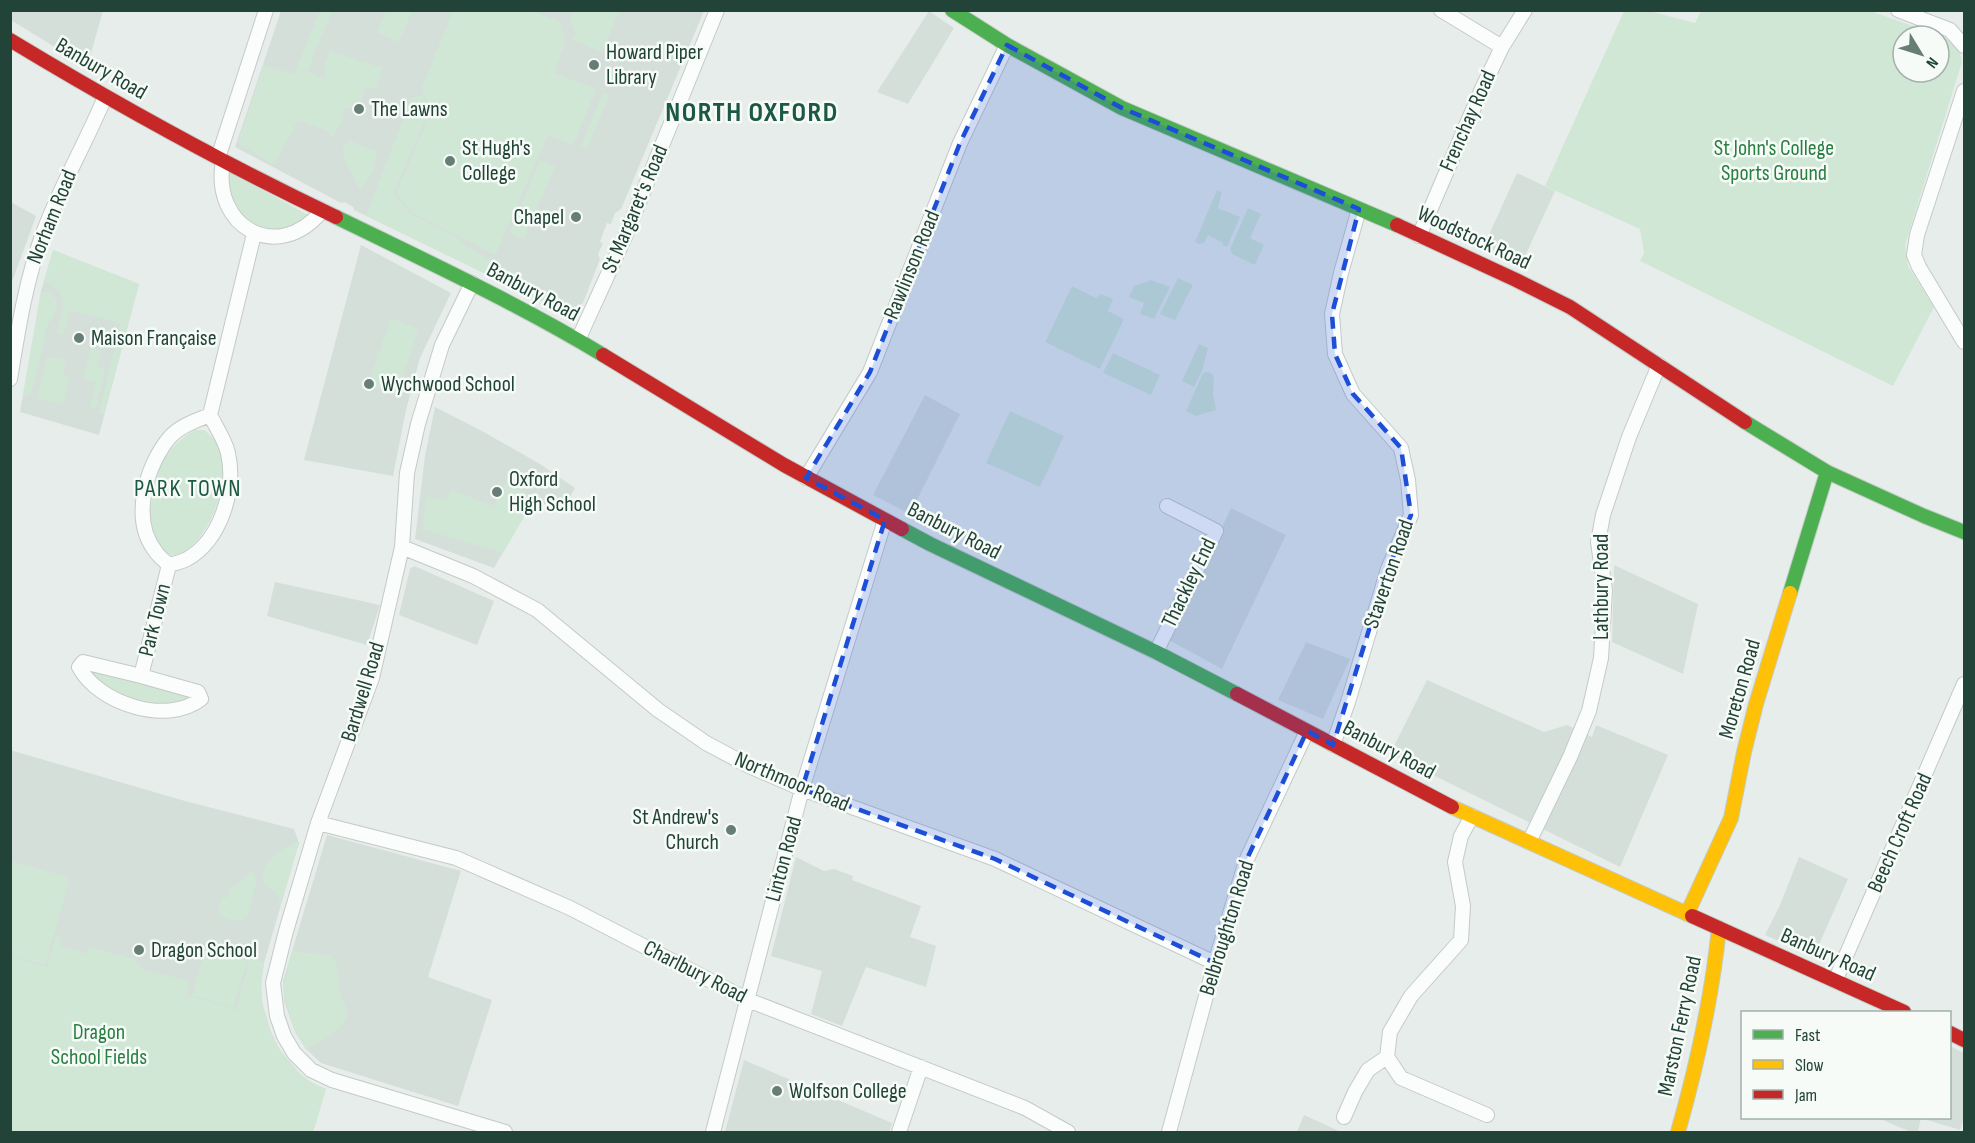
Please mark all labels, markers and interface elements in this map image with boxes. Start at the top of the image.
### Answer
north arrow [1891,24,1951,84]
street label: Banbury Road [50,32,152,106]
place label: Howard Piper Library [606,39,703,91]
text: N [1922,53,1942,72]
marker: Howard Piper Library [587,58,601,72]
street label: Frenchay Road [1434,66,1502,176]
place label: The Lawns [371,96,448,123]
district label: NORTH OXFORD [665,96,839,129]
marker: The Lawns [352,102,366,116]
place label: St Hugh's College [462,135,531,187]
park label: St John's College Sports Ground [1714,135,1834,187]
street label: St Margaret's Road [596,141,674,277]
marker: St Hugh's College [443,154,457,168]
street label: Norham Road [21,166,83,268]
street label: Woodstock Road [1413,200,1535,276]
place label: Chapel [513,204,564,231]
street label: Rawlinson Road [878,207,946,323]
marker: Chapel [569,210,583,224]
street label: Banbury Road [482,256,584,328]
place label: Maison Française [91,325,217,352]
marker: Maison Française [72,331,86,345]
place label: Wychwood School [381,371,515,398]
marker: Wychwood School [362,377,376,391]
place label: Oxford High School [509,466,596,518]
district label: PARK TOWN [134,474,242,503]
marker: Oxford High School [490,485,504,499]
street label: Banbury Road [903,496,1005,566]
street label: Staverton Road [1358,516,1420,632]
street label: Thackley End [1156,534,1222,632]
street label: Lathbury Road [1588,534,1615,640]
street label: Park Town [133,581,177,659]
street label: Moreton Road [1713,636,1767,742]
street label: Bardwell Road [335,639,391,745]
street label: Banbury Road [1338,714,1440,786]
street label: Northmoor Road [731,746,853,818]
street label: Beech Croft Road [1862,769,1938,897]
place label: St Andrew's Church [633,804,719,856]
street label: Linton Road [760,813,808,905]
marker: St Andrew's Church [724,823,738,837]
street label: Belbroughton Road [1194,857,1260,999]
street label: Banbury Road [1776,922,1880,988]
street label: Charlbury Road [639,934,751,1010]
place label: Dragon School [151,937,257,964]
marker: Dragon School [132,943,146,957]
street label: Marston Ferry Road [1652,954,1708,1098]
legend [1741,1011,1951,1119]
park label: Dragon School Fields [51,1019,147,1071]
text: Fast [1795,1025,1821,1046]
text: Slow [1795,1055,1824,1076]
place label: Wolfson College [789,1078,907,1105]
marker: Wolfson College [770,1084,784,1098]
text: Jam [1794,1085,1817,1106]

